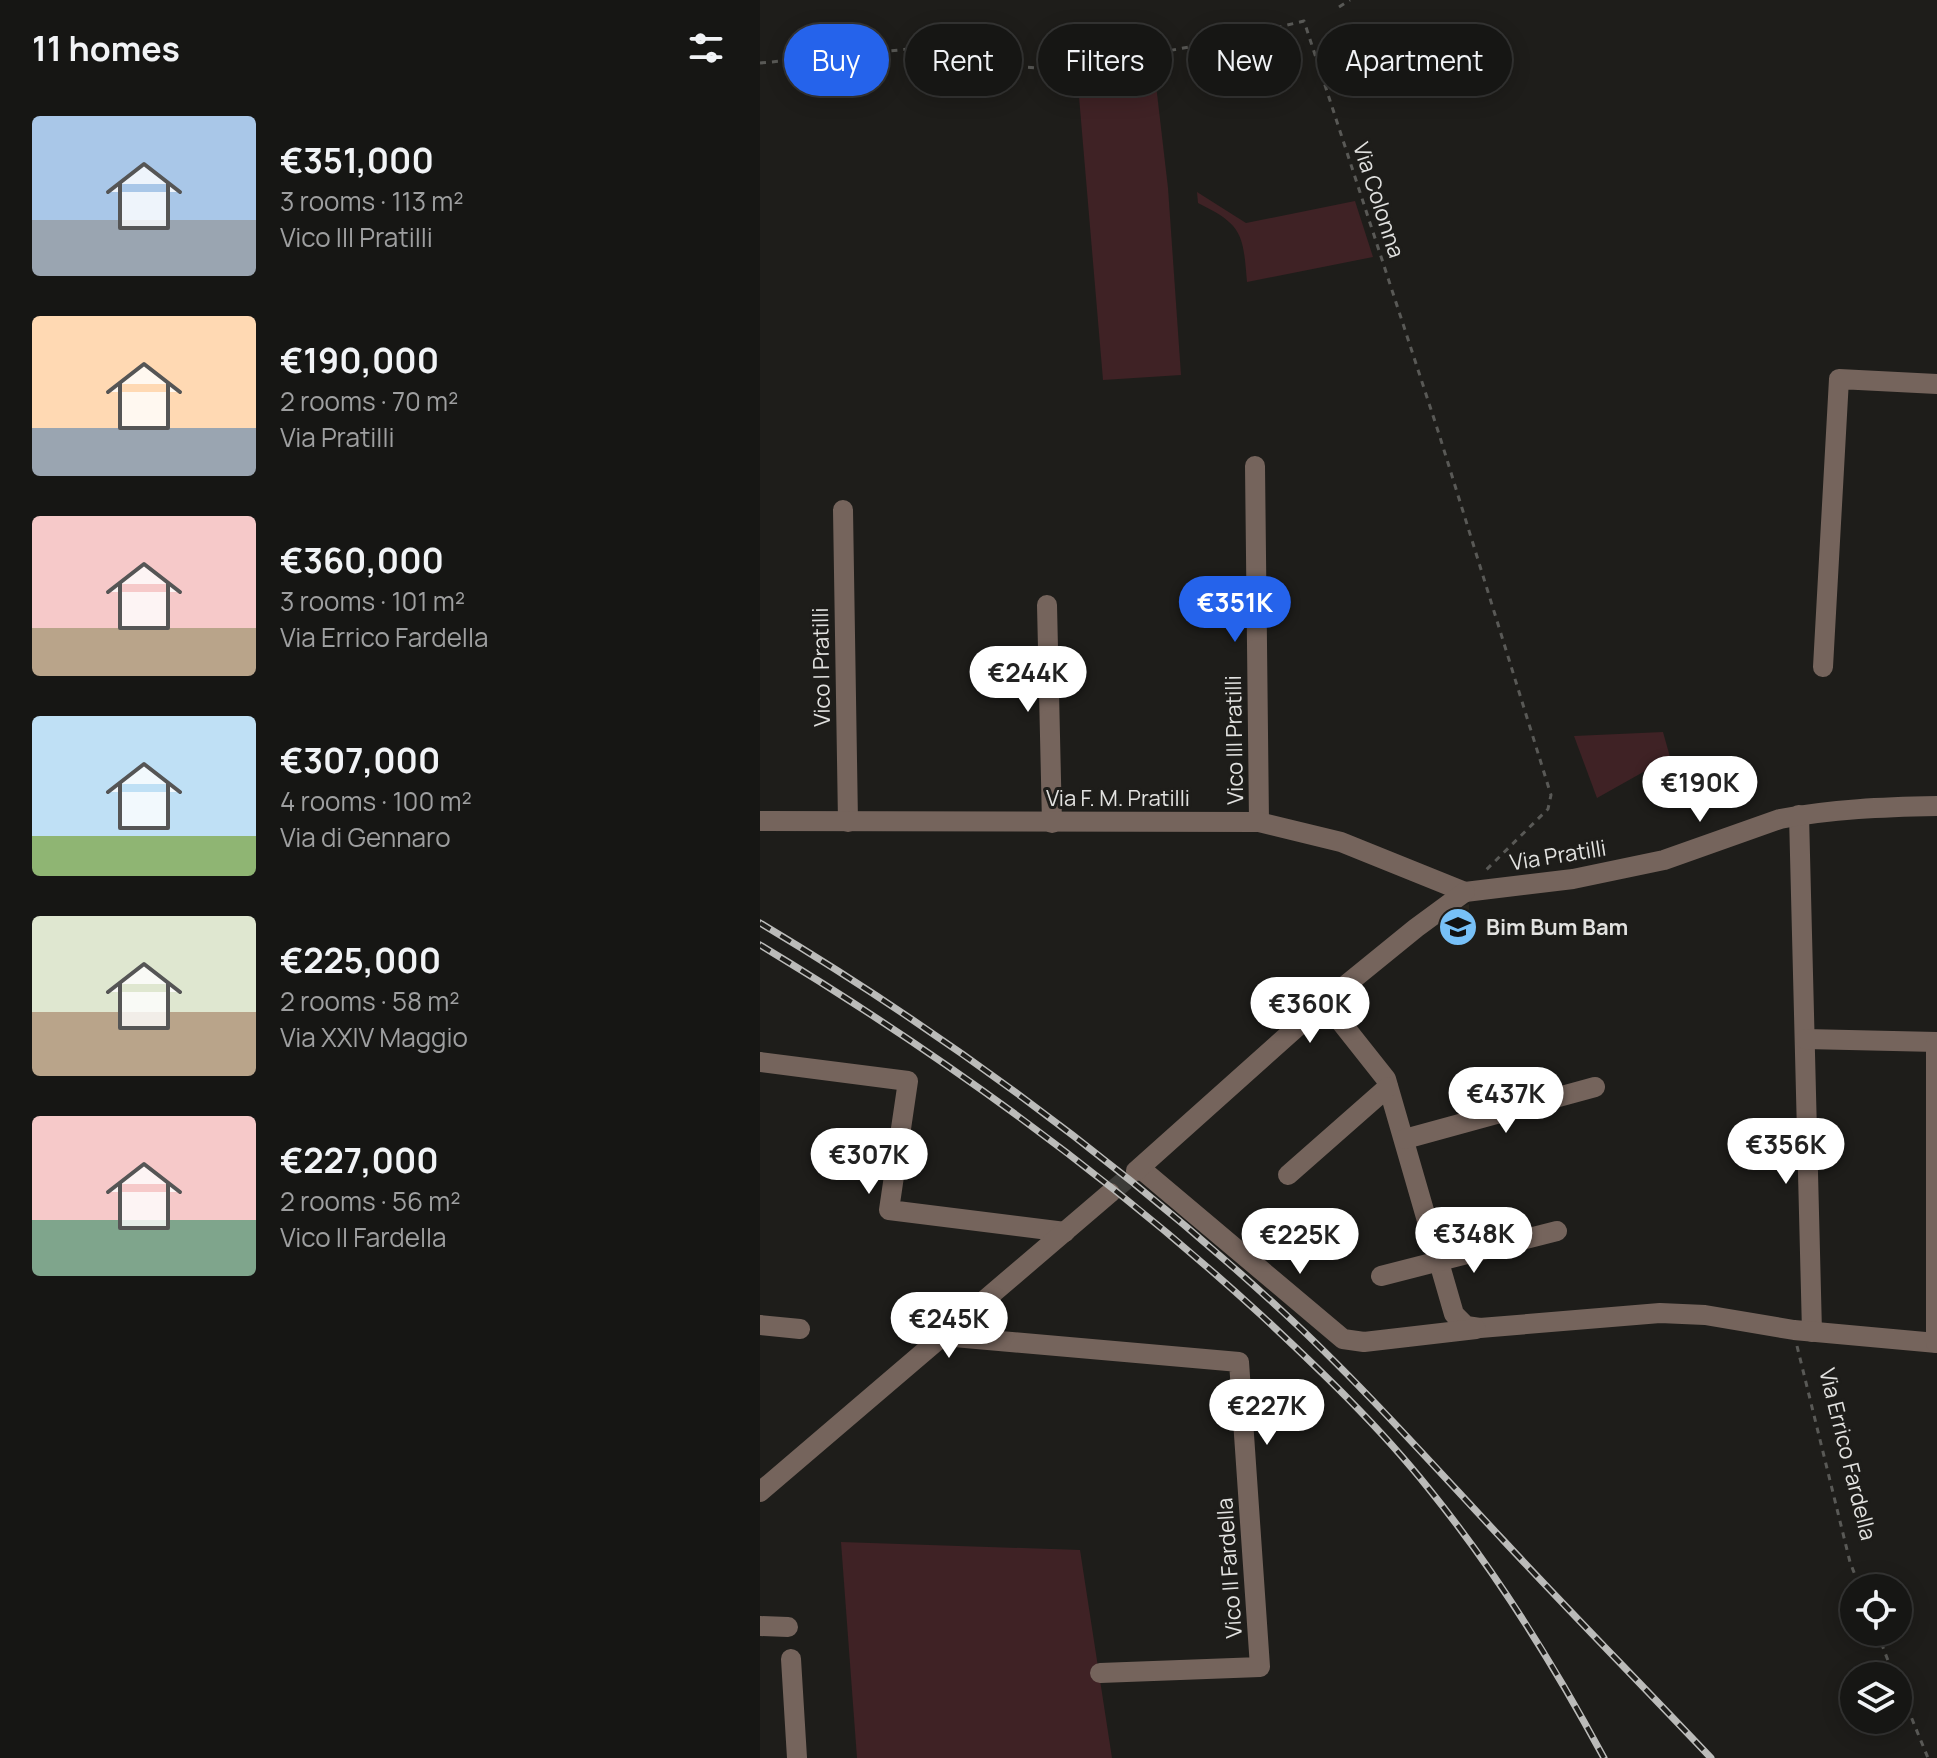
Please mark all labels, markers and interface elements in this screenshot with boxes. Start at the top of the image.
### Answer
chip: Buy [784,24,889,96]
chip: Rent [905,24,1022,96]
chip: Filters [1038,24,1172,96]
chip: New [1188,24,1301,96]
chip: Apartment [1317,24,1512,96]
text: 11 homes [32,25,180,71]
icon: filters [684,26,728,70]
text: €351,000 [280,137,434,183]
street label: Via Colonna [1346,138,1412,262]
icon: home [96,148,192,244]
text: 3 rooms · 113 m² [280,183,464,219]
text: Vico III Pratilli [280,219,433,255]
text: €190,000 [280,337,439,383]
icon: home [96,348,192,444]
text: 2 rooms · 70 m² [280,383,458,419]
text: Via Pratilli [280,419,395,455]
text: €360,000 [280,537,444,583]
icon: home [96,548,192,644]
pin: €351K [1179,576,1291,644]
text: 3 rooms · 101 m² [280,583,465,619]
text: €351K [1197,584,1273,620]
street label: Vico I Pratilli [805,607,837,727]
text: Via Errico Fardella [280,619,488,655]
pin: €244K [972,646,1084,714]
text: €244K [988,654,1068,690]
street label: Vico III Pratilli [1218,675,1250,805]
text: €307,000 [280,737,440,783]
icon: home [96,748,192,844]
pin: €190K [1644,756,1756,824]
text: €190K [1660,764,1740,800]
text: 4 rooms · 100 m² [280,783,472,819]
street label: Via F. M. Pratilli [1046,783,1190,813]
text: Via di Gennaro [280,819,451,855]
street label: Via Pratilli [1508,833,1608,877]
school or university icon: Bim Bum Bam [1437,906,1479,948]
place label: Bim Bum Bam [1486,912,1628,942]
text: €225,000 [280,937,441,983]
icon: home [96,948,192,1044]
pin: €360K [1254,977,1366,1045]
text: 2 rooms · 58 m² [280,983,460,1019]
text: €360K [1269,985,1351,1021]
text: Via XXIV Maggio [280,1019,468,1055]
pin: €437K [1450,1067,1562,1135]
text: €437K [1467,1075,1545,1111]
pin: €356K [1730,1118,1842,1186]
text: €356K [1745,1126,1827,1162]
pin: €307K [813,1128,925,1196]
text: €307K [829,1136,909,1172]
text: €227,000 [280,1137,439,1183]
icon: home [96,1148,192,1244]
text: 2 rooms · 56 m² [280,1183,461,1219]
pin: €348K [1418,1207,1530,1275]
pin: €225K [1244,1208,1356,1276]
text: €348K [1433,1215,1515,1251]
text: €225K [1260,1216,1340,1252]
text: Vico II Fardella [280,1219,446,1255]
pin: €245K [893,1292,1005,1360]
text: €245K [909,1300,989,1336]
street label: Via Errico Fardella [1812,1365,1884,1543]
pin: €227K [1211,1379,1323,1447]
text: €227K [1227,1387,1307,1423]
street label: Vico II Fardella [1209,1497,1249,1639]
map controls [1840,1574,1912,1734]
button: locate [1840,1574,1912,1646]
button: layers [1840,1662,1912,1734]

